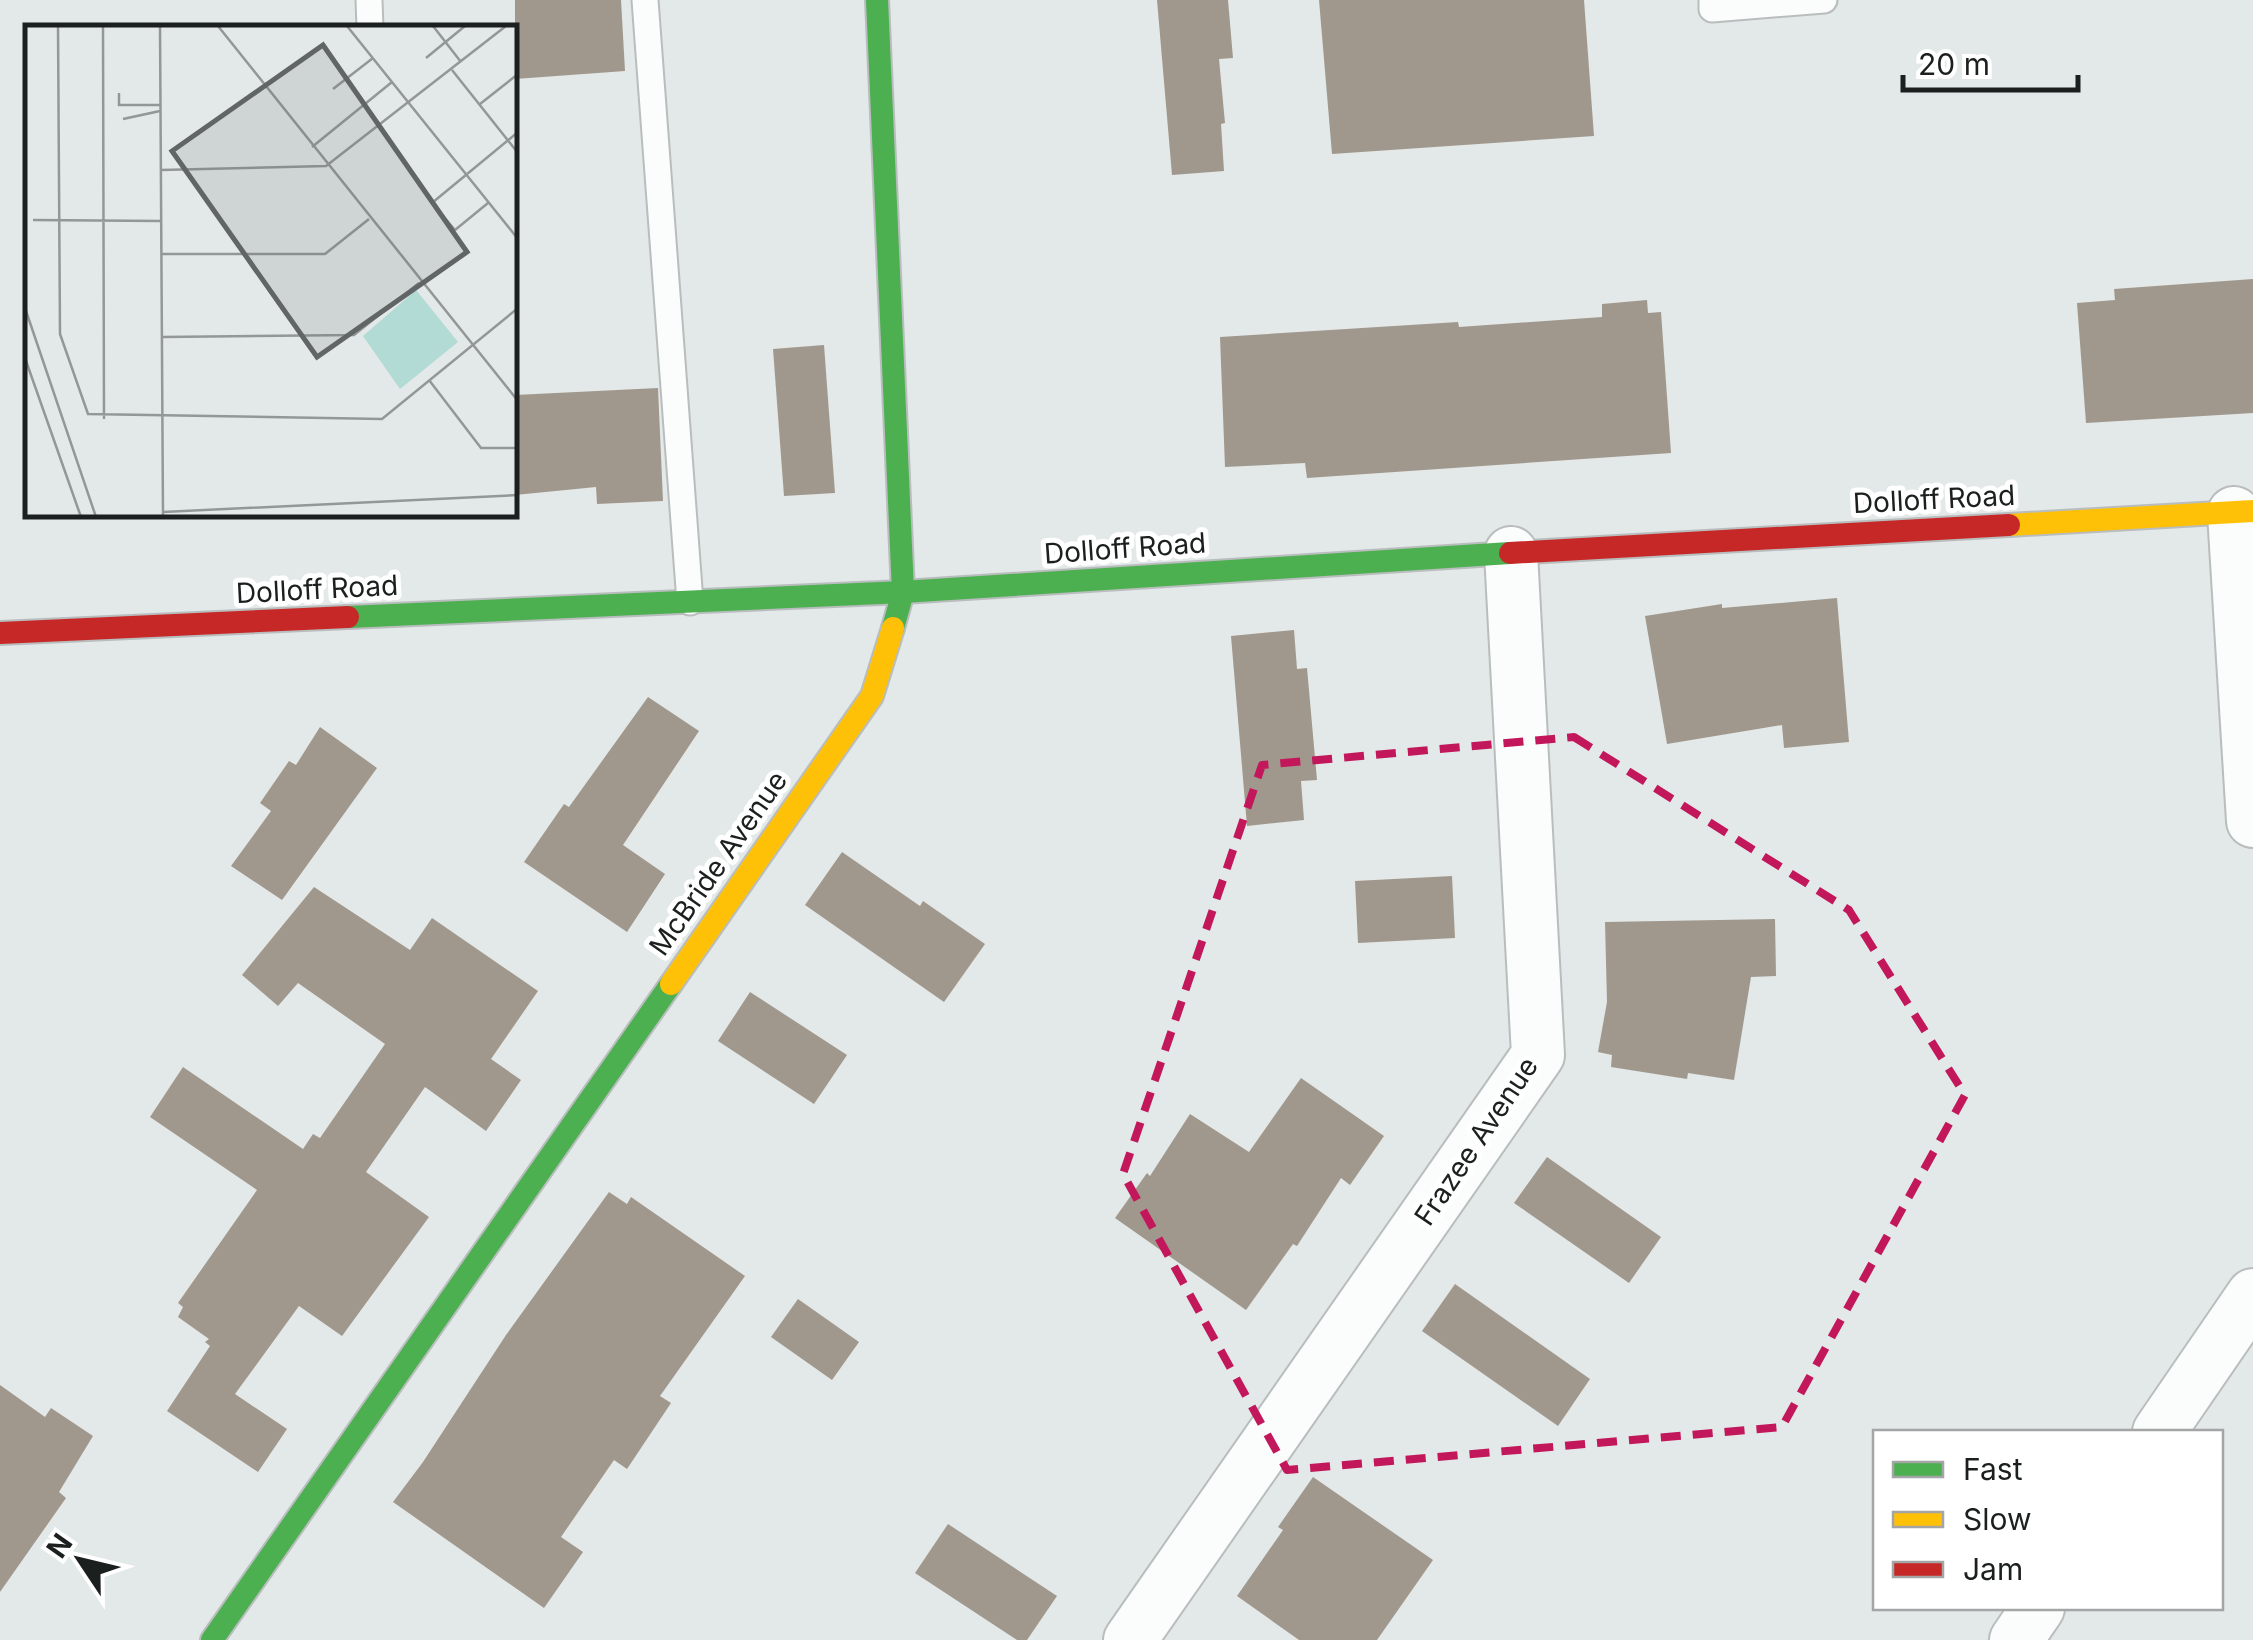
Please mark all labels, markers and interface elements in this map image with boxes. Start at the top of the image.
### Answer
inset map [25,25,518,518]
scale bar [1903,30,2078,92]
text: 20 m [1918,46,1990,82]
street label: Dolloff Road [1852,478,2016,520]
street label: Dolloff Road [1043,525,1207,571]
street label: Dolloff Road [235,568,399,610]
street label: McBride Avenue [642,764,794,962]
street label: Frazee Avenue [1407,1050,1545,1232]
legend [1873,1430,2223,1610]
text: Fast [1963,1451,2023,1487]
text: Slow [1963,1501,2032,1537]
north arrow [30,1510,130,1610]
text: N [39,1527,80,1564]
text: Jam [1963,1551,2023,1587]

